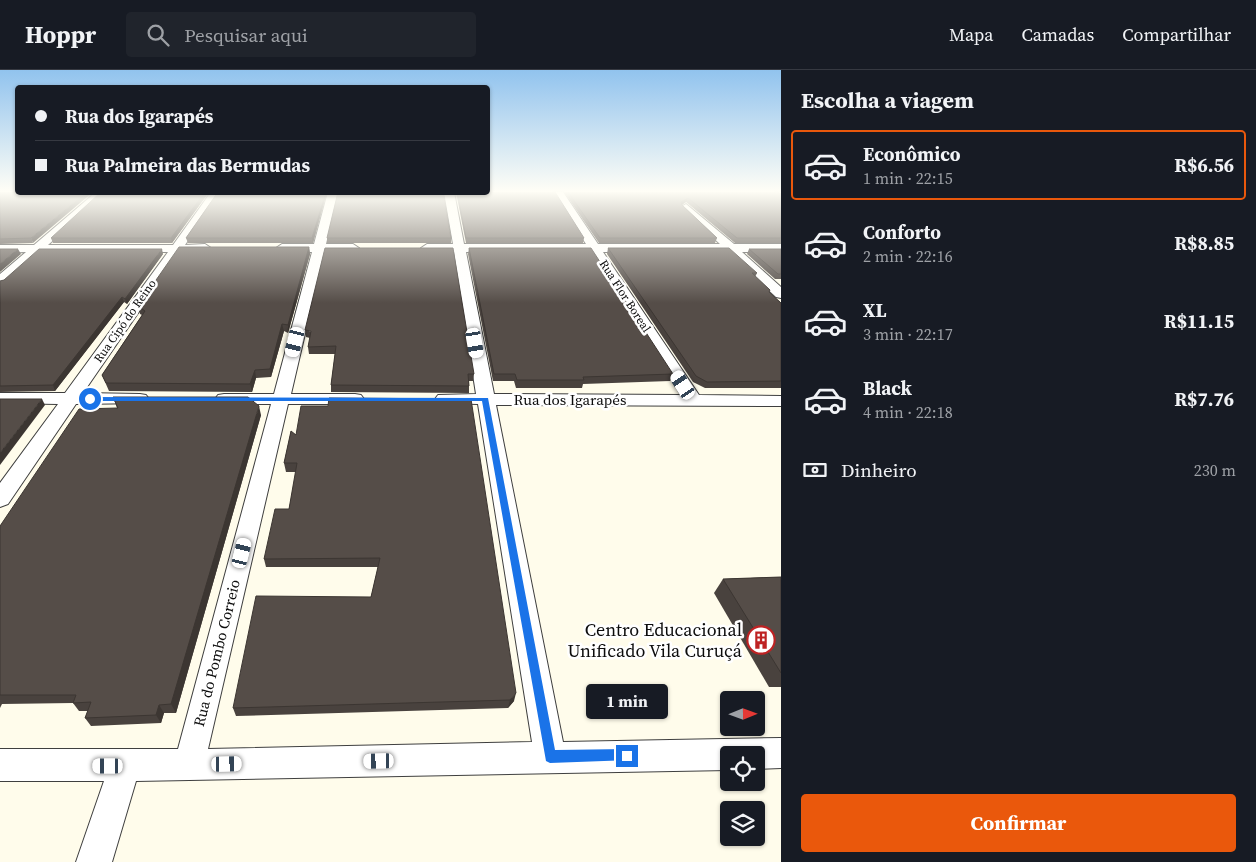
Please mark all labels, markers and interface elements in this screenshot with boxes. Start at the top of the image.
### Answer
search box [126,12,476,57]
text: Hoppr [25,18,96,51]
icon: search [144,21,172,49]
text: Pesquisar aqui [184,22,308,48]
text: Mapa [949,22,993,47]
text: Camadas [1021,22,1094,47]
text: Compartilhar [1122,22,1231,47]
text: Escolha a viagem [801,85,974,115]
text: Rua dos Igarapés [65,103,214,129]
text: Econômico [863,141,961,167]
icon: car [803,143,848,188]
text: Rua Palmeira das Bermudas [65,152,310,178]
text: R$6.56 [1174,152,1234,178]
text: 1 min · 22:15 [863,167,953,189]
text: Conforto [863,219,941,245]
icon: car [803,221,848,266]
text: R$8.85 [1174,230,1234,256]
text: 2 min · 22:16 [863,245,953,267]
street label: Rua Flor Boreal [596,257,655,336]
street label: Rua Cipó do Reino [90,276,160,366]
text: XL [863,297,886,323]
icon: car [803,299,848,344]
text: R$11.15 [1164,308,1234,334]
text: 3 min · 22:17 [863,323,953,345]
car [284,326,305,358]
car [465,327,484,359]
car [668,368,697,402]
text: Black [863,375,912,401]
icon: car [803,377,848,422]
text: R$7.76 [1174,386,1234,412]
route start [79,388,101,410]
street label: Rua dos Igarapés [514,389,626,410]
text: 4 min · 22:18 [863,401,953,423]
icon: cash [801,456,829,484]
text: Dinheiro [841,457,917,483]
text: 230 m [1194,459,1236,481]
car [231,537,252,569]
street label: Rua do Pombo Correio [188,577,245,729]
place label: Centro Educacional Unificado Vila Curuçá [568,617,743,663]
building icon: Centro Educacional Unificado Vila Curuçá [746,625,776,655]
callout: 1 min [586,684,668,718]
text: 1 min [606,690,648,712]
north arrow [720,691,765,736]
map controls [720,691,765,846]
route end [616,745,638,767]
button: locate [720,746,765,791]
car [363,753,394,769]
car [211,756,242,772]
car [93,759,123,774]
button: Confirmar [801,794,1236,852]
button: layers [720,801,765,846]

